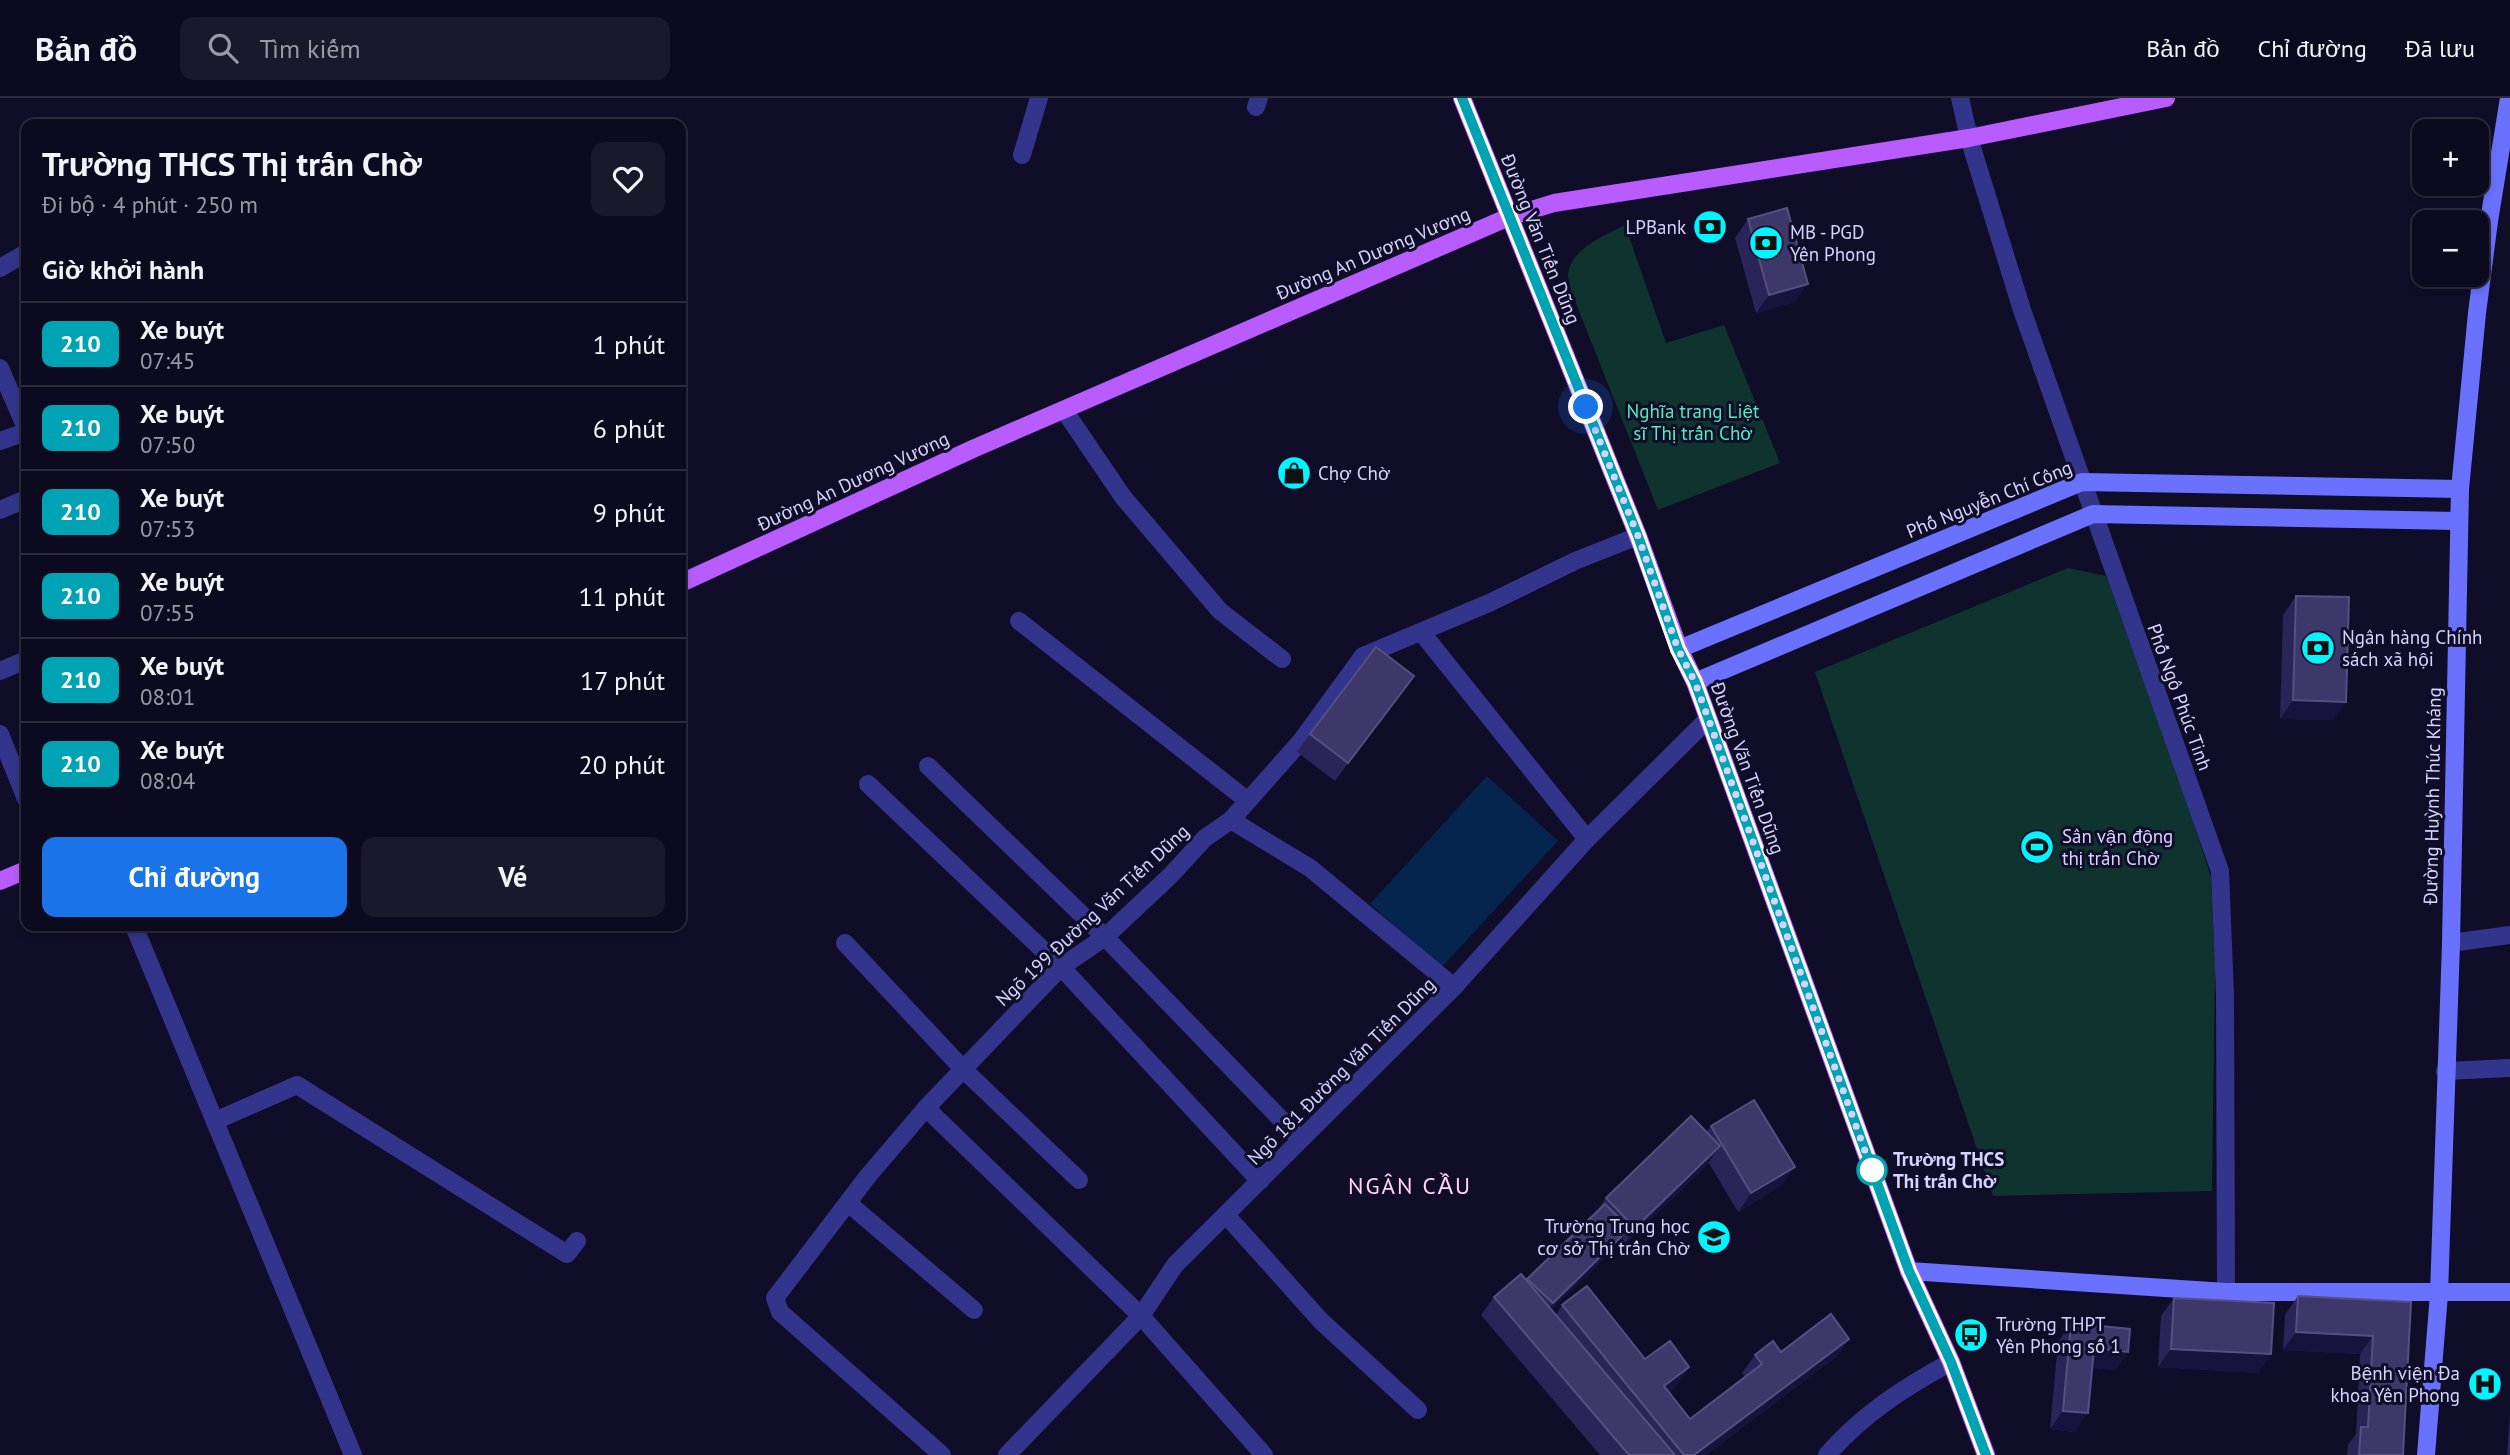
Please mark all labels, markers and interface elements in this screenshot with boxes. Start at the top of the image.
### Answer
search box [180,17,670,80]
text: Bản đồ [35,27,138,70]
icon: search [204,29,242,67]
text: Tìm kiếm [260,32,361,65]
text: Bản đồ [2146,33,2220,64]
text: Chỉ đường [2258,33,2367,64]
text: Đã lưu [2405,33,2475,64]
map controls [2412,119,2489,287]
button: + [2412,119,2489,196]
text: Trường THCS Thị trấn Chờ [42,142,422,185]
button: heart [591,142,665,216]
street label: Đường Văn Tiến Dũng [1496,150,1586,328]
text: Đi bộ · 4 phút · 250 m [42,190,258,219]
street label: Đường An Dương Vương [1271,201,1474,305]
bank icon: LPBank [1691,208,1729,246]
button: − [2412,210,2489,287]
place label: LPBank [1626,215,1686,239]
place label: MB - PGD Yên Phong [1790,220,1876,266]
bank icon: MB - PGD Yên Phong [1747,224,1785,262]
text: Giờ khởi hành [42,253,204,286]
text: Xe buýt [140,313,224,346]
text: 210 [60,328,101,359]
text: 1 phút [593,328,665,361]
text: 07:45 [140,346,195,375]
your location [1568,389,1603,424]
text: Xe buýt [140,397,224,430]
park label: Nghĩa trang Liệt sĩ Thị trấn Chờ [1626,399,1760,445]
text: 210 [60,412,101,443]
text: 6 phút [593,412,665,445]
street label: Đường An Dương Vương [752,426,953,536]
text: 07:50 [140,430,195,459]
shop icon: Chợ Chờ [1275,454,1313,492]
street label: Phố Nguyễn Chí Công [1903,455,2075,543]
place label: Chợ Chờ [1318,461,1390,485]
text: Xe buýt [140,481,224,514]
text: 210 [60,496,101,527]
text: 9 phút [593,496,665,529]
text: 07:53 [140,514,195,543]
text: Xe buýt [140,565,224,598]
text: 210 [60,580,101,611]
text: 11 phút [579,580,665,613]
text: 07:55 [140,598,195,627]
street label: Phố Ngô Phúc Tinh [2142,620,2218,774]
place label: Ngân hàng Chính sách xã hội [2342,625,2483,671]
bank icon: Ngân hàng Chính sách xã hội [2299,629,2337,667]
text: Xe buýt [140,649,224,682]
text: 210 [60,664,101,695]
text: 17 phút [580,664,665,697]
street label: Đường Văn Tiến Dũng [1705,678,1790,857]
text: 08:01 [140,682,195,711]
street label: Đường Huỳnh Thúc Kháng [2418,687,2446,906]
text: Xe buýt [140,733,224,766]
text: 210 [60,748,101,779]
text: 20 phút [579,748,665,781]
text: 08:04 [140,766,195,795]
street label: Ngõ 199 Đường Văn Tiến Dũng [990,819,1194,1011]
place label: Sân vận động thị trấn Chờ [2062,824,2173,870]
sports icon: Sân vận động thị trấn Chờ [2018,828,2056,866]
button: Chỉ đường [42,837,347,917]
button: Vé [361,837,665,917]
street label: Ngõ 181 Đường Văn Tiến Dũng [1242,972,1440,1170]
place label: Trường THCS Thị trấn Chờ [1893,1147,2004,1193]
marker: Trường THCS Thị trấn Chờ [1857,1155,1887,1185]
district label: NGÂN CẦU [1348,1171,1472,1200]
place label: Trường Trung học cơ sở Thị trấn Chờ [1537,1214,1690,1260]
school or university icon: Trường Trung học cơ sở Thị trấn Chờ [1695,1218,1733,1256]
place label: Trường THPT Yên Phong số 1 [1996,1312,2121,1358]
bus stop icon: Trường THPT Yên Phong số 1 [1952,1316,1990,1354]
place label: Bệnh viện Đa khoa Yên Phong [2330,1361,2460,1407]
hospital icon: Bệnh viện Đa khoa Yên Phong [2466,1365,2504,1403]

